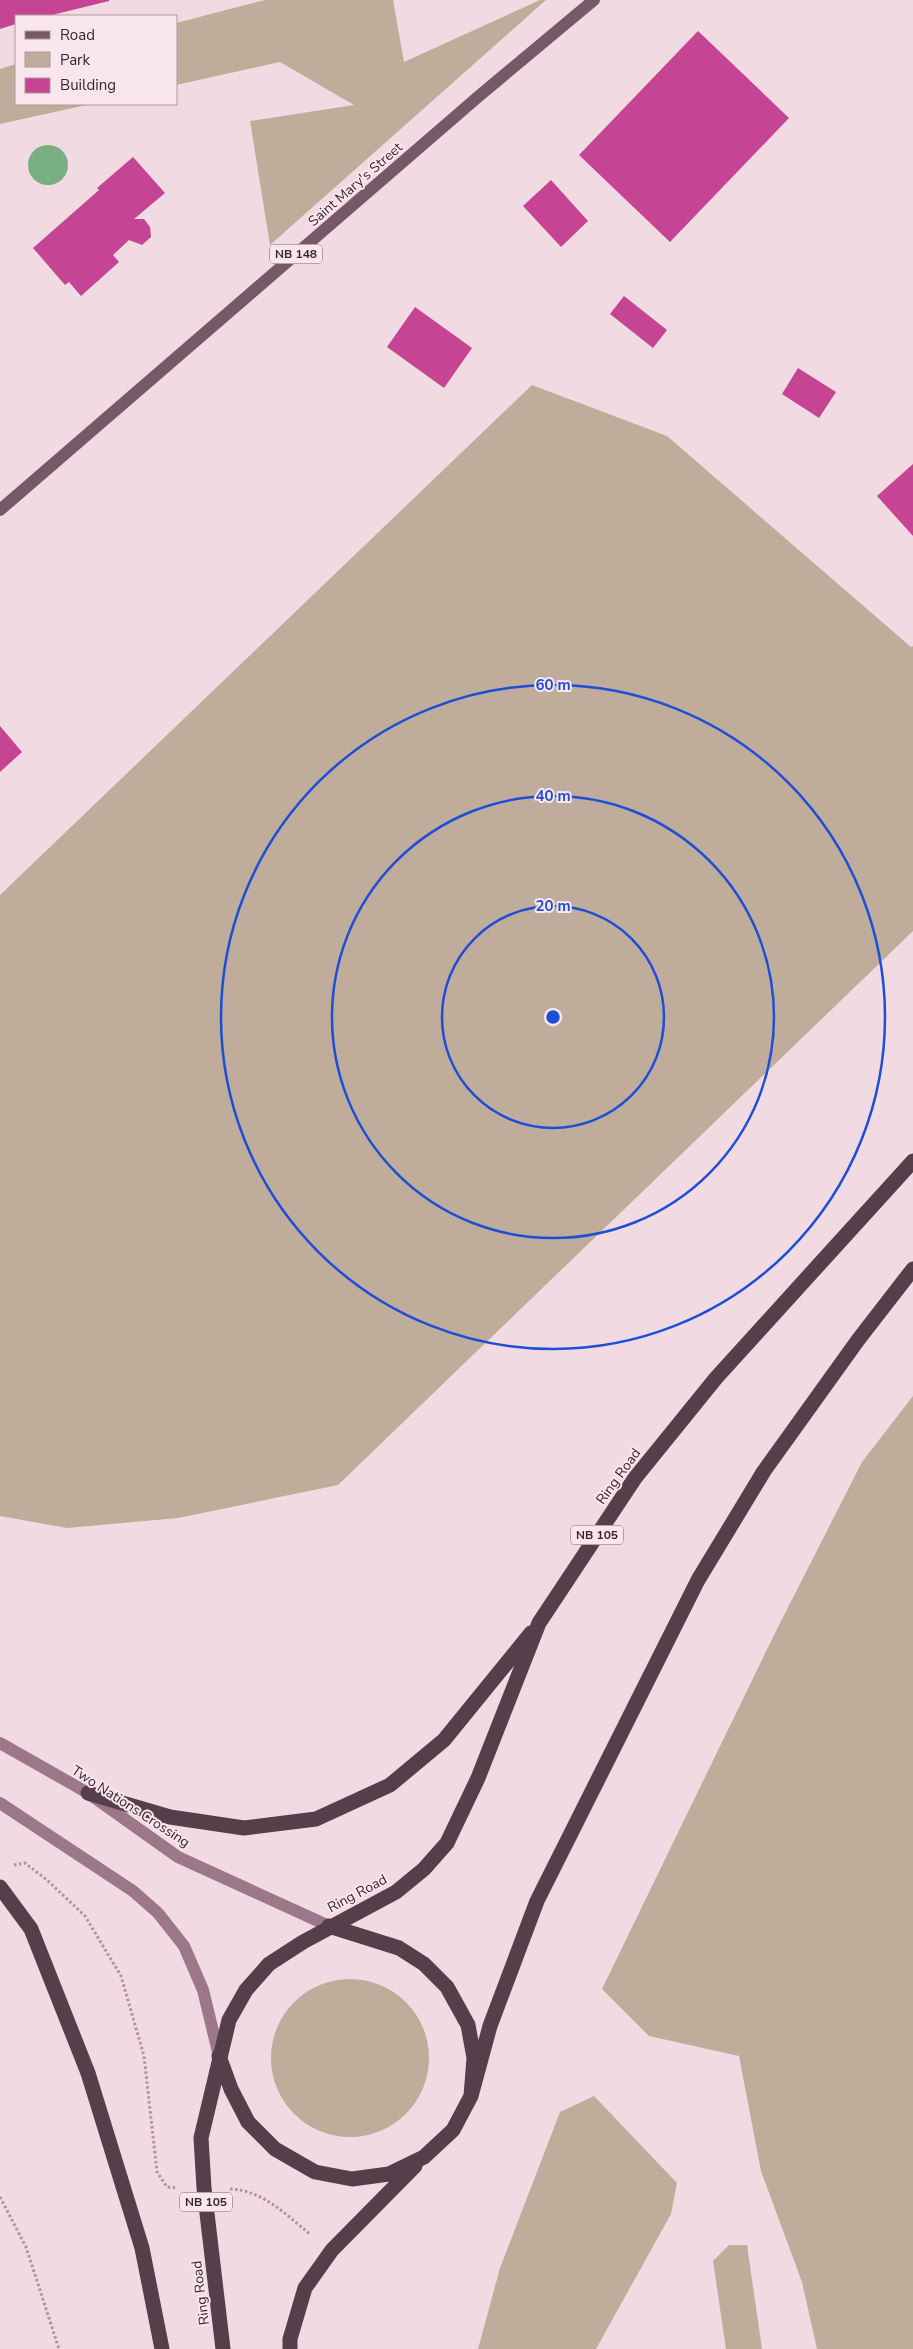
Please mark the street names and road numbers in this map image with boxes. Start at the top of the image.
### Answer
street label: Saint Mary's Street [304,138,407,231]
road number: NB 148 [270,244,322,264]
street label: Ring Road [592,1444,645,1508]
road number: NB 105 [571,1526,623,1544]
street label: Two Nations Crossing [68,1761,194,1852]
street label: Ring Road [324,1870,390,1917]
road number: NB 105 [180,2192,232,2212]
street label: Ring Road [187,2260,214,2326]

